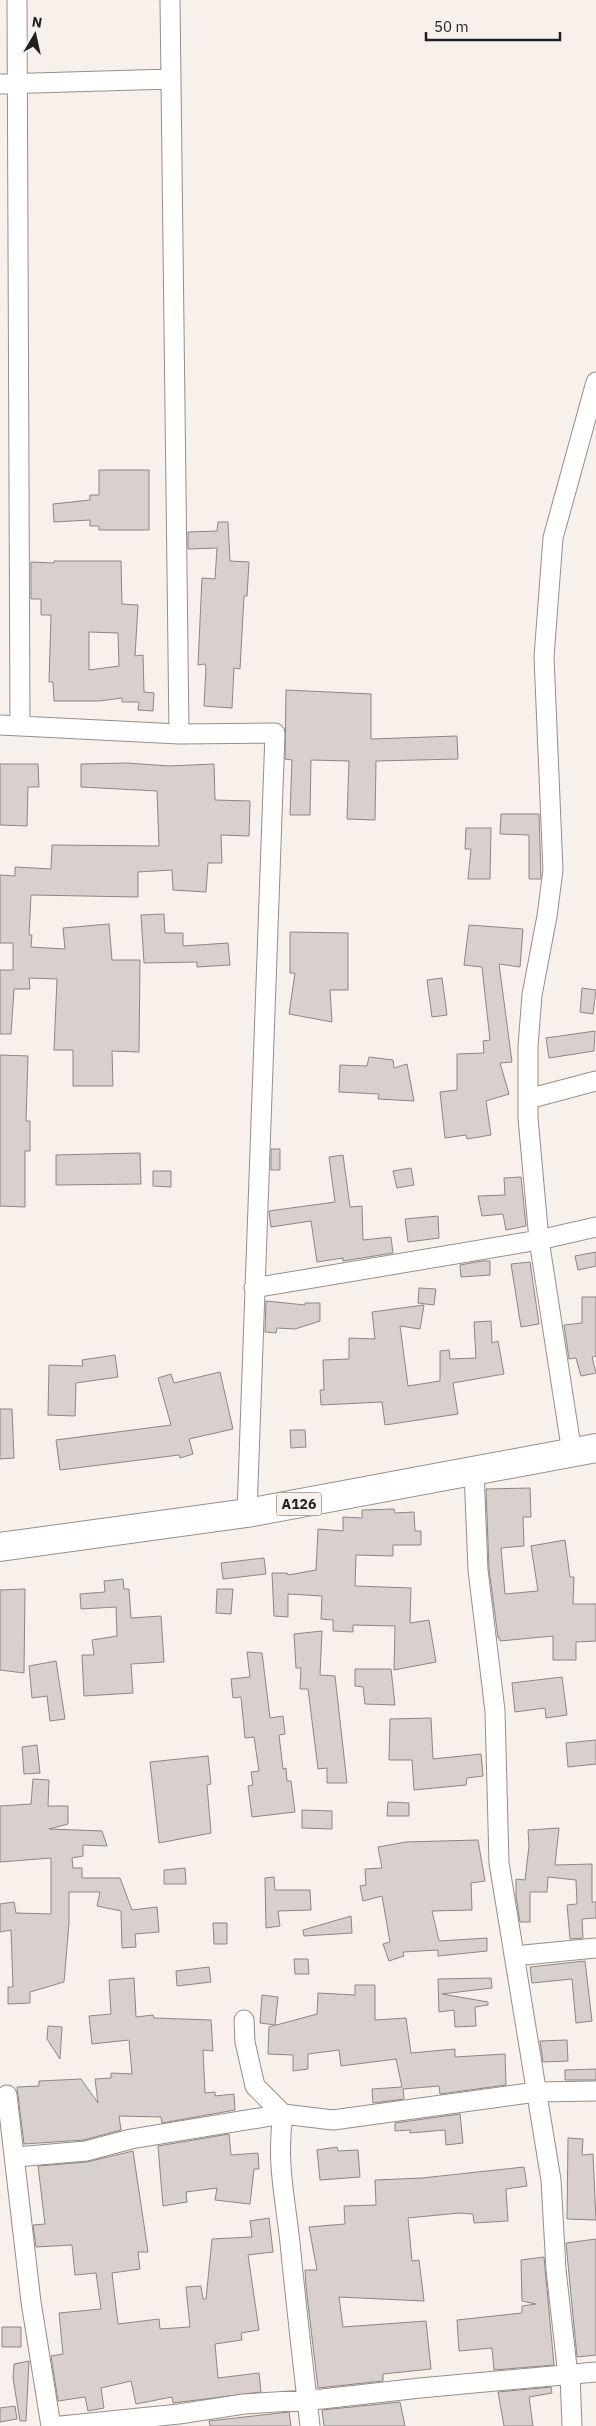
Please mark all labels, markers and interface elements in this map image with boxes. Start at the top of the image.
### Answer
north arrow [10,10,60,60]
scale bar [426,10,560,42]
text: N [31,12,43,32]
text: 50 m [434,17,469,36]
road number: A126 [276,1492,322,1516]

